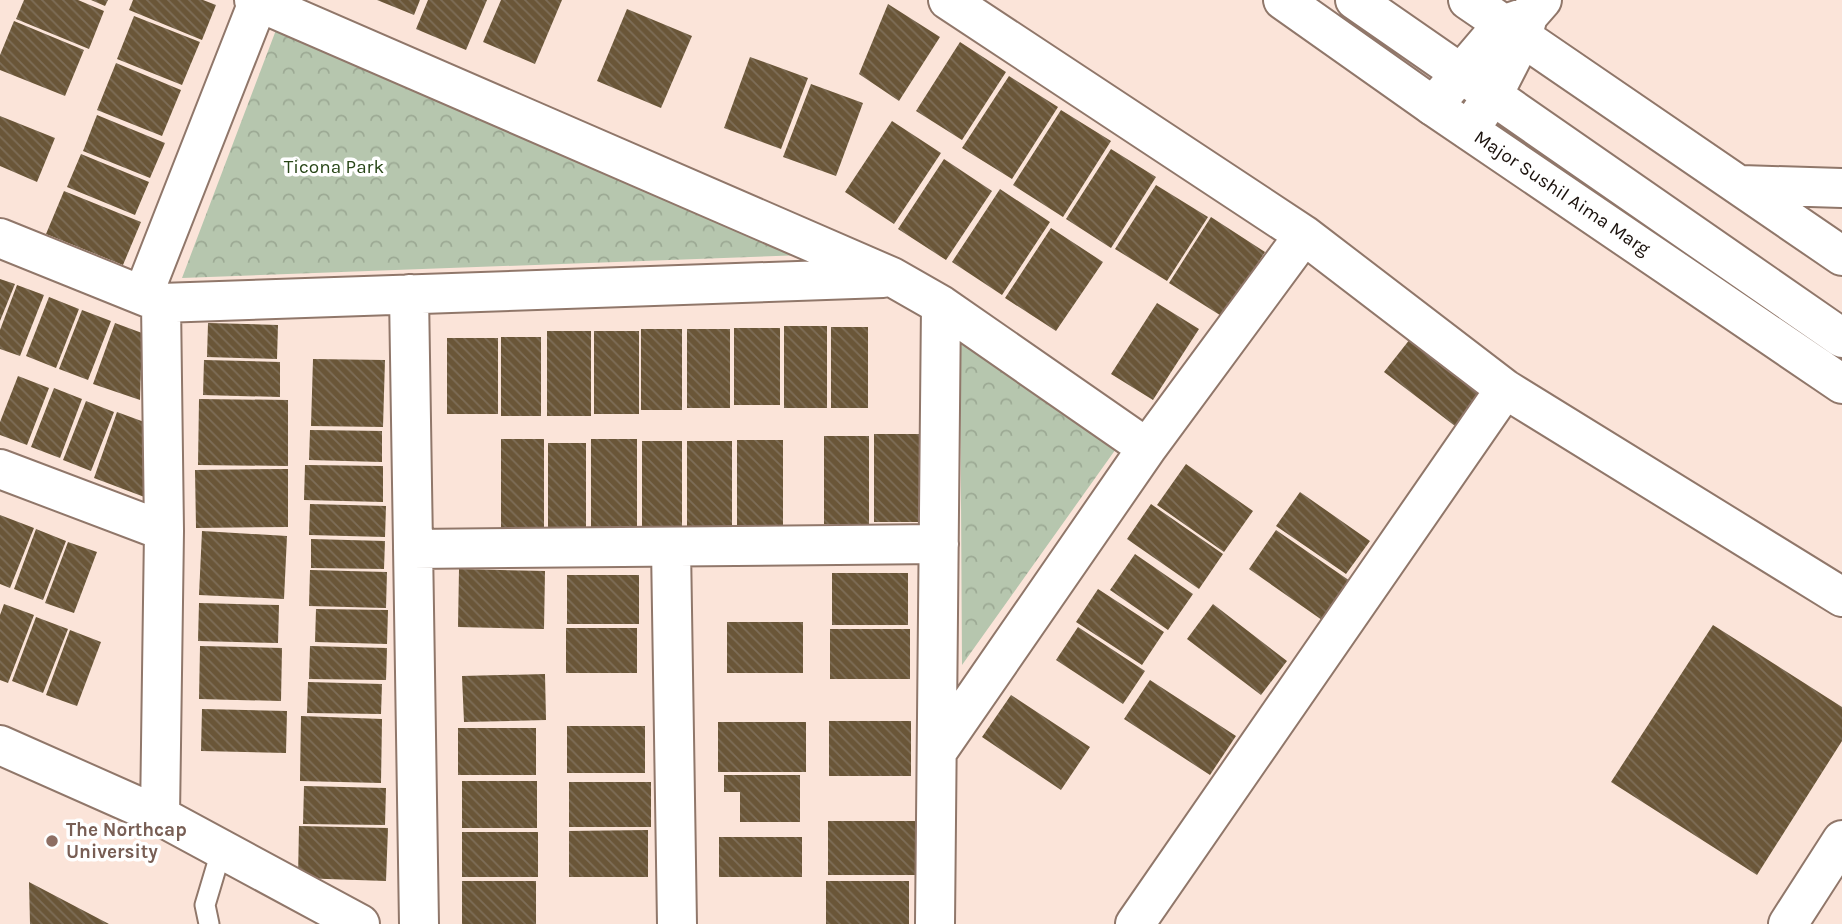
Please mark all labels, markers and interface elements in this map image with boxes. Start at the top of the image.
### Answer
street label: Major Sushil Aima Marg [1470,126,1654,260]
park label: Ticona Park [284,156,384,178]
place label: The Northcap University [66,819,187,863]
marker: The Northcap University [44,833,60,849]

